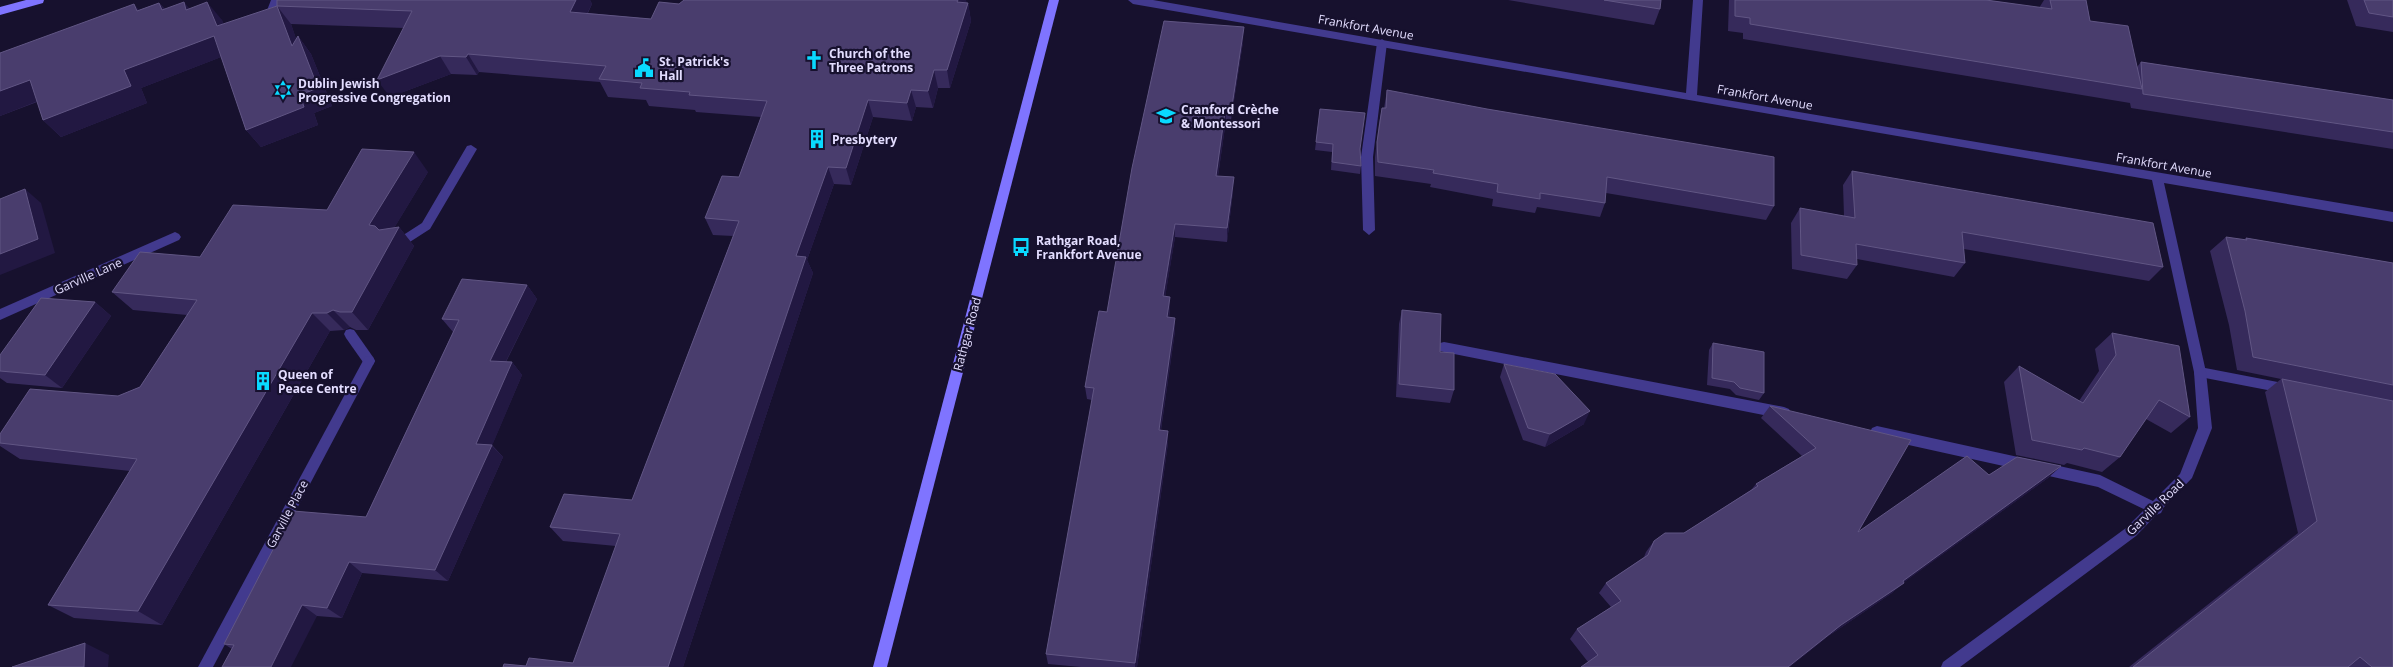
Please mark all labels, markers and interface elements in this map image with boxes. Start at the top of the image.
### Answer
street label: Frankfort Avenue [1317,10,1415,44]
place label: Church of the Three Patrons [829,45,913,76]
church icon: Church of the Three Patrons [803,49,825,71]
place label: St. Patrick's Hall [659,53,729,84]
public building icon: St. Patrick's Hall [633,57,655,79]
place label: Dublin Jewish Progressive Congregation [298,75,451,106]
synagogue icon: Dublin Jewish Progressive Congregation [272,79,294,101]
street label: Frankfort Avenue [1716,80,1814,114]
place label: Cranford Crèche & Montessori [1181,101,1279,132]
school or university icon: Cranford Crèche & Montessori [1155,105,1177,127]
building icon: Presbytery [806,128,828,150]
place label: Presbytery [832,131,897,148]
street label: Frankfort Avenue [2115,148,2213,182]
place label: Rathgar Road, Frankfort Avenue [1036,232,1142,263]
bus stop icon: Rathgar Road, Frankfort Avenue [1010,236,1032,258]
street label: Garville Lane [52,253,125,298]
street label: Rathgar Road [949,295,985,373]
place label: Queen of Peace Centre [278,366,357,397]
building icon: Queen of Peace Centre [252,370,274,392]
street label: Garville Road [2123,475,2187,539]
street label: Garville Place [262,477,312,551]

